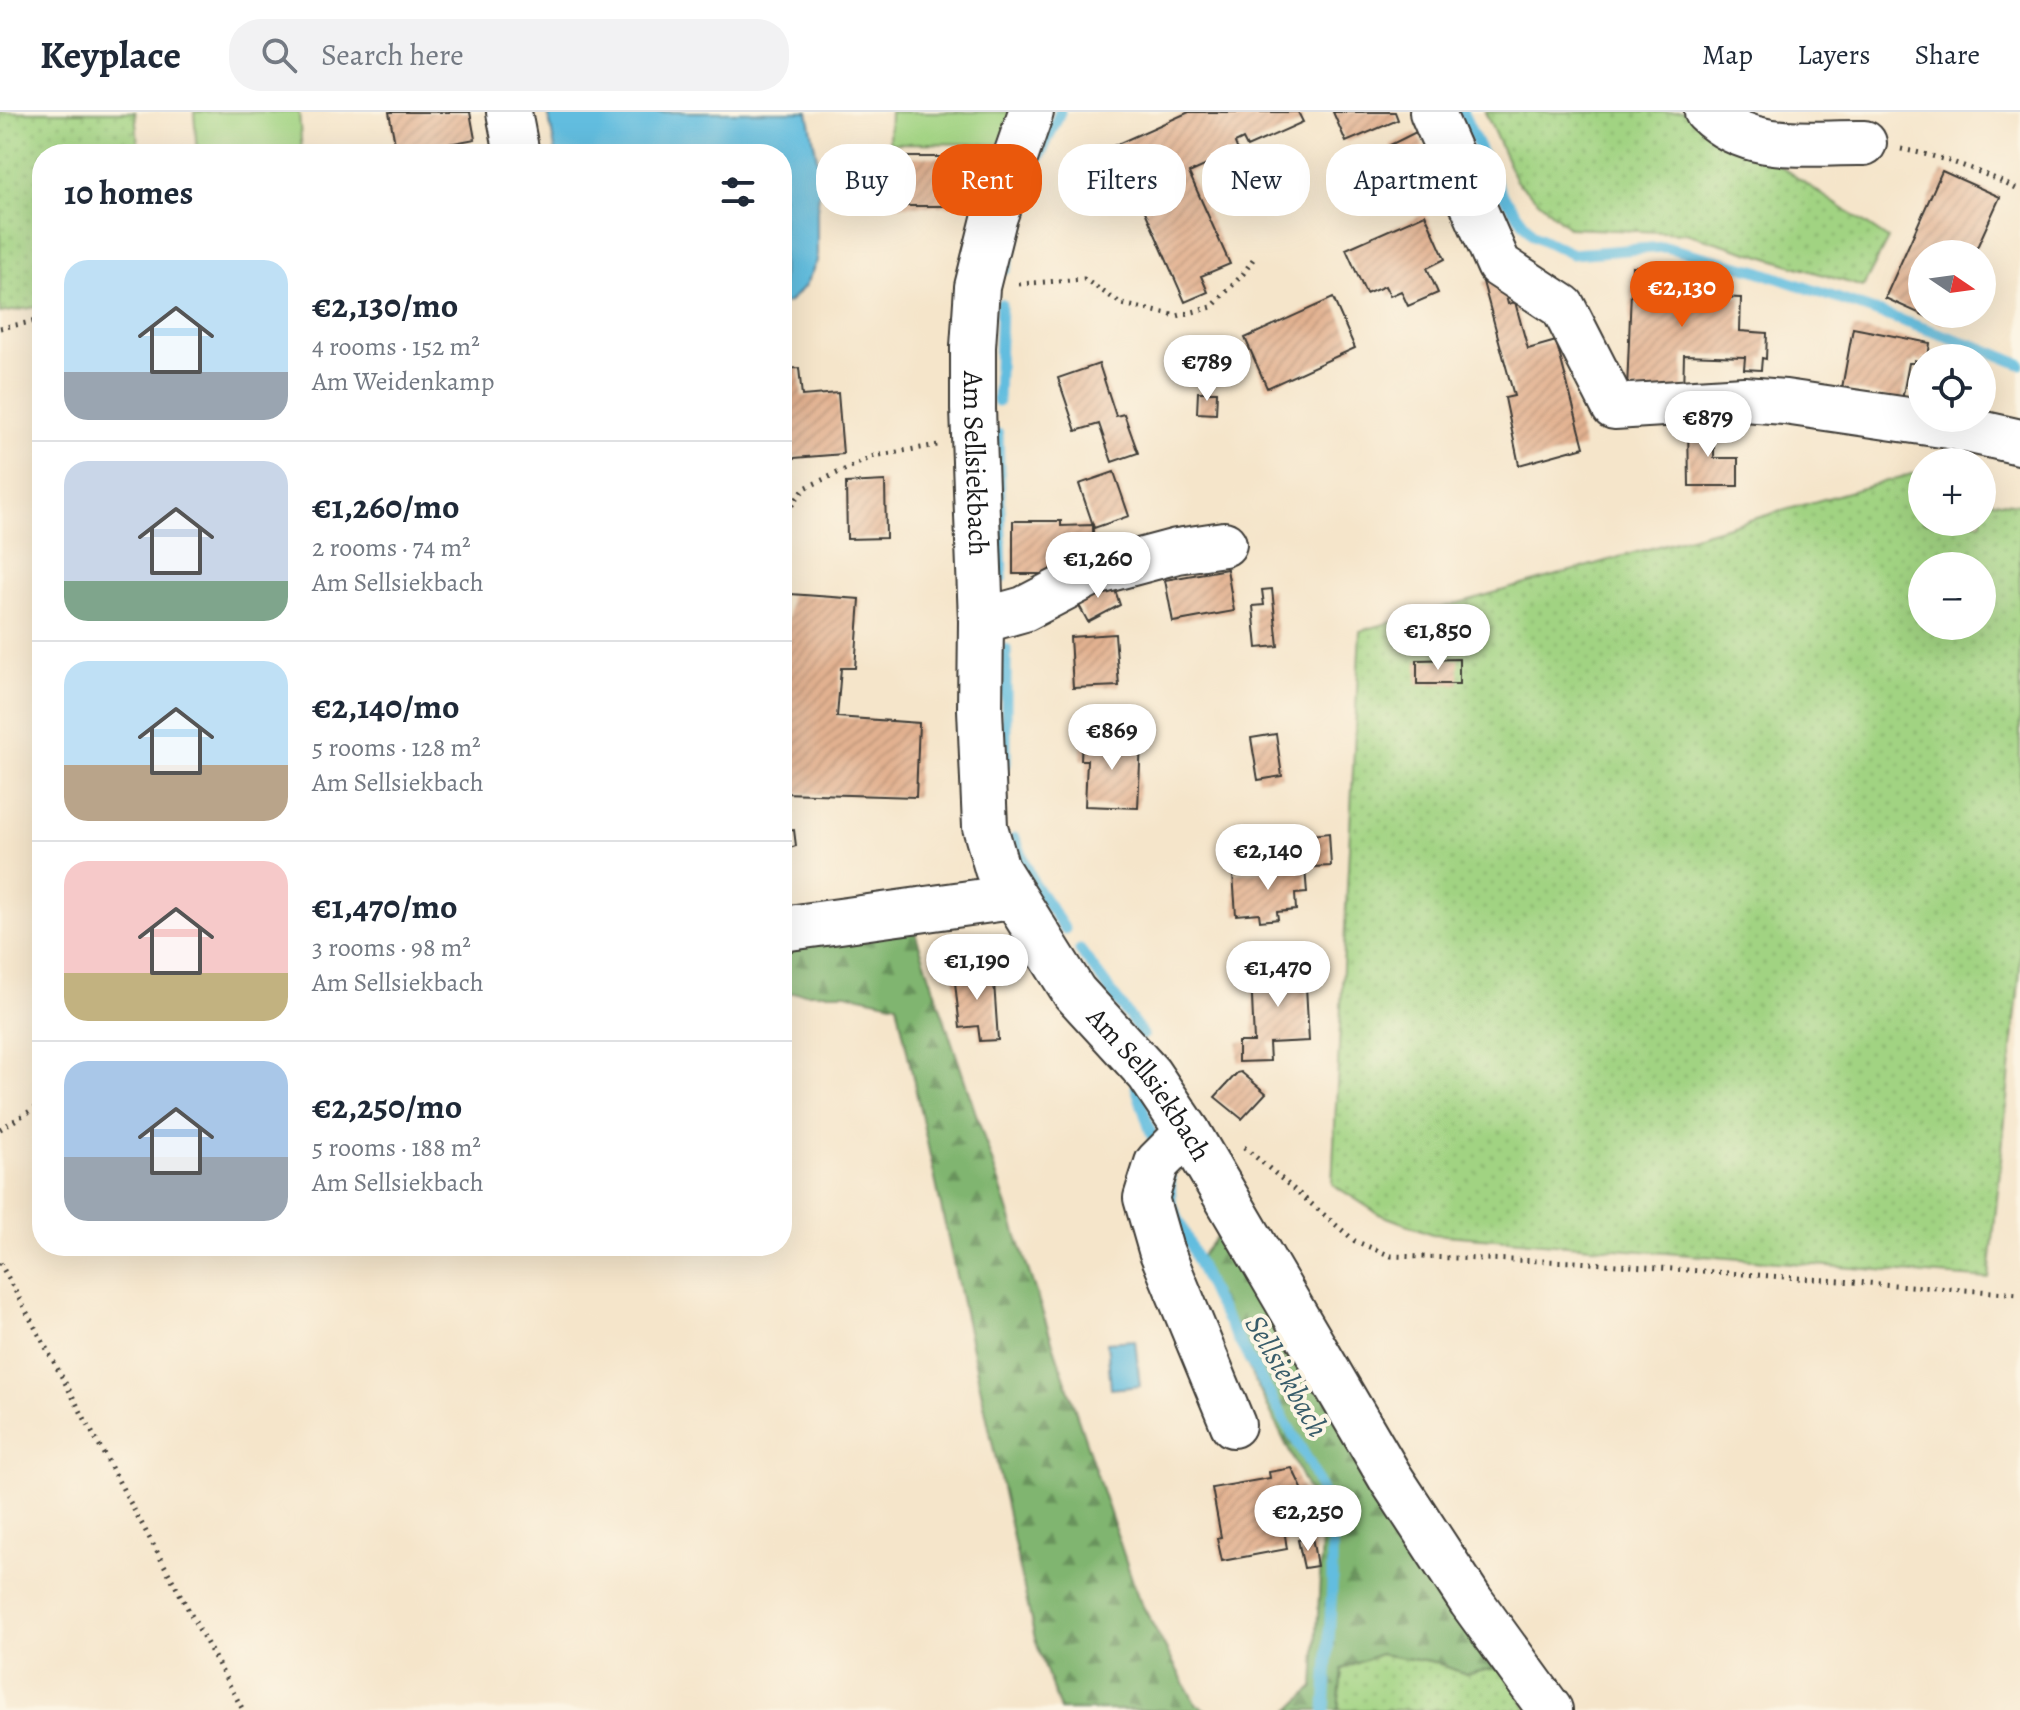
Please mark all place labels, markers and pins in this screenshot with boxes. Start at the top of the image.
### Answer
pin: €2,130 [1617,261,1747,329]
pin: €789 [1160,335,1254,403]
pin: €879 [1661,391,1755,459]
pin: €1,260 [1033,532,1163,600]
pin: €1,850 [1373,604,1503,672]
pin: €869 [1065,704,1159,772]
pin: €2,140 [1203,824,1333,892]
pin: €1,190 [912,934,1042,1002]
pin: €1,470 [1213,941,1343,1009]
pin: €2,250 [1243,1485,1373,1553]

